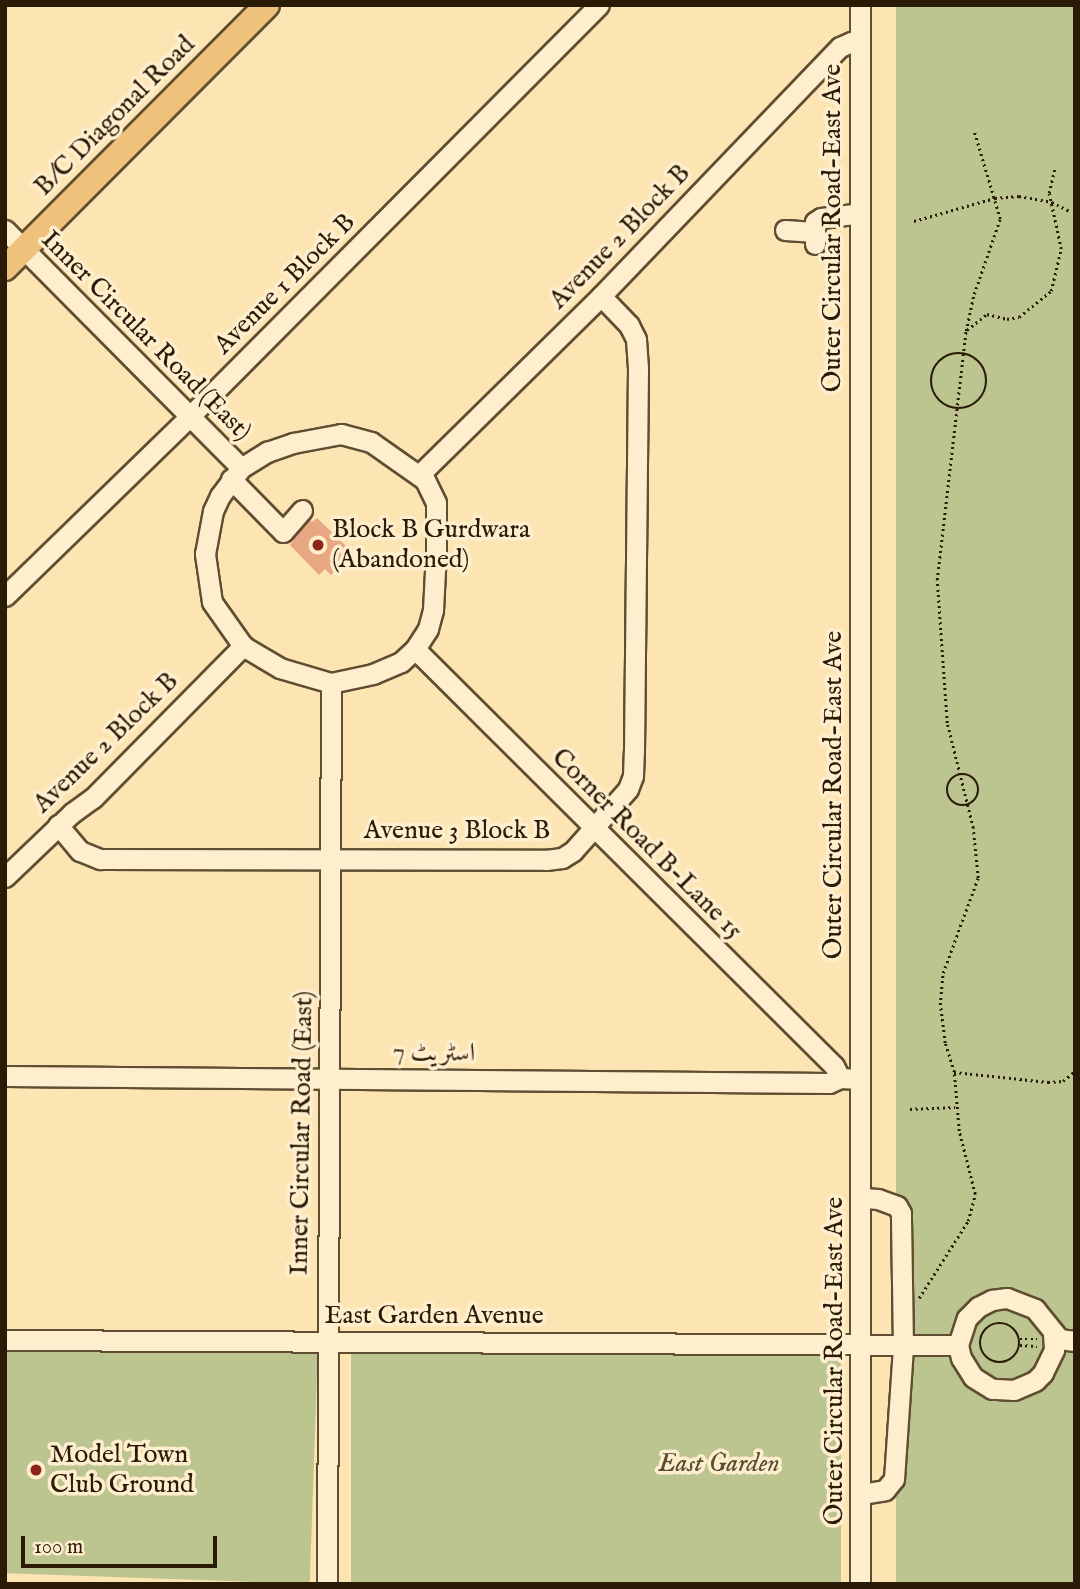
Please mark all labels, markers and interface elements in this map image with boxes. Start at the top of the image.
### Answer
street label: B/C Diagonal Road [28,29,202,203]
street label: Outer Circular Road-East Ave [817,64,849,392]
street label: Avenue 2 Block B [543,158,697,316]
street label: Avenue 1 Block B [208,207,362,361]
street label: Inner Circular Road (East) [34,224,258,448]
place label: Block B Gurdwara (Abandoned) [332,514,530,576]
marker: Block B Gurdwara (Abandoned) [310,537,326,553]
street label: Outer Circular Road-East Ave [818,631,850,959]
street label: Avenue 2 Block B [27,666,185,820]
street label: Corner Road B-Lane 15 [545,742,749,946]
street label: Avenue 3 Block B [364,815,550,847]
street label: Inner Circular Road (East) [284,991,320,1275]
street label: اسٹریٹ 7 [393,1037,475,1069]
street label: Outer Circular Road-East Ave [819,1197,851,1525]
street label: East Garden Avenue [324,1300,544,1332]
place label: Model Town Club Ground [50,1439,194,1500]
park label: East Garden [658,1448,780,1480]
marker: Model Town Club Ground [28,1462,44,1478]
scale bar [24,1522,220,1566]
text: 100 m [34,1534,83,1561]

